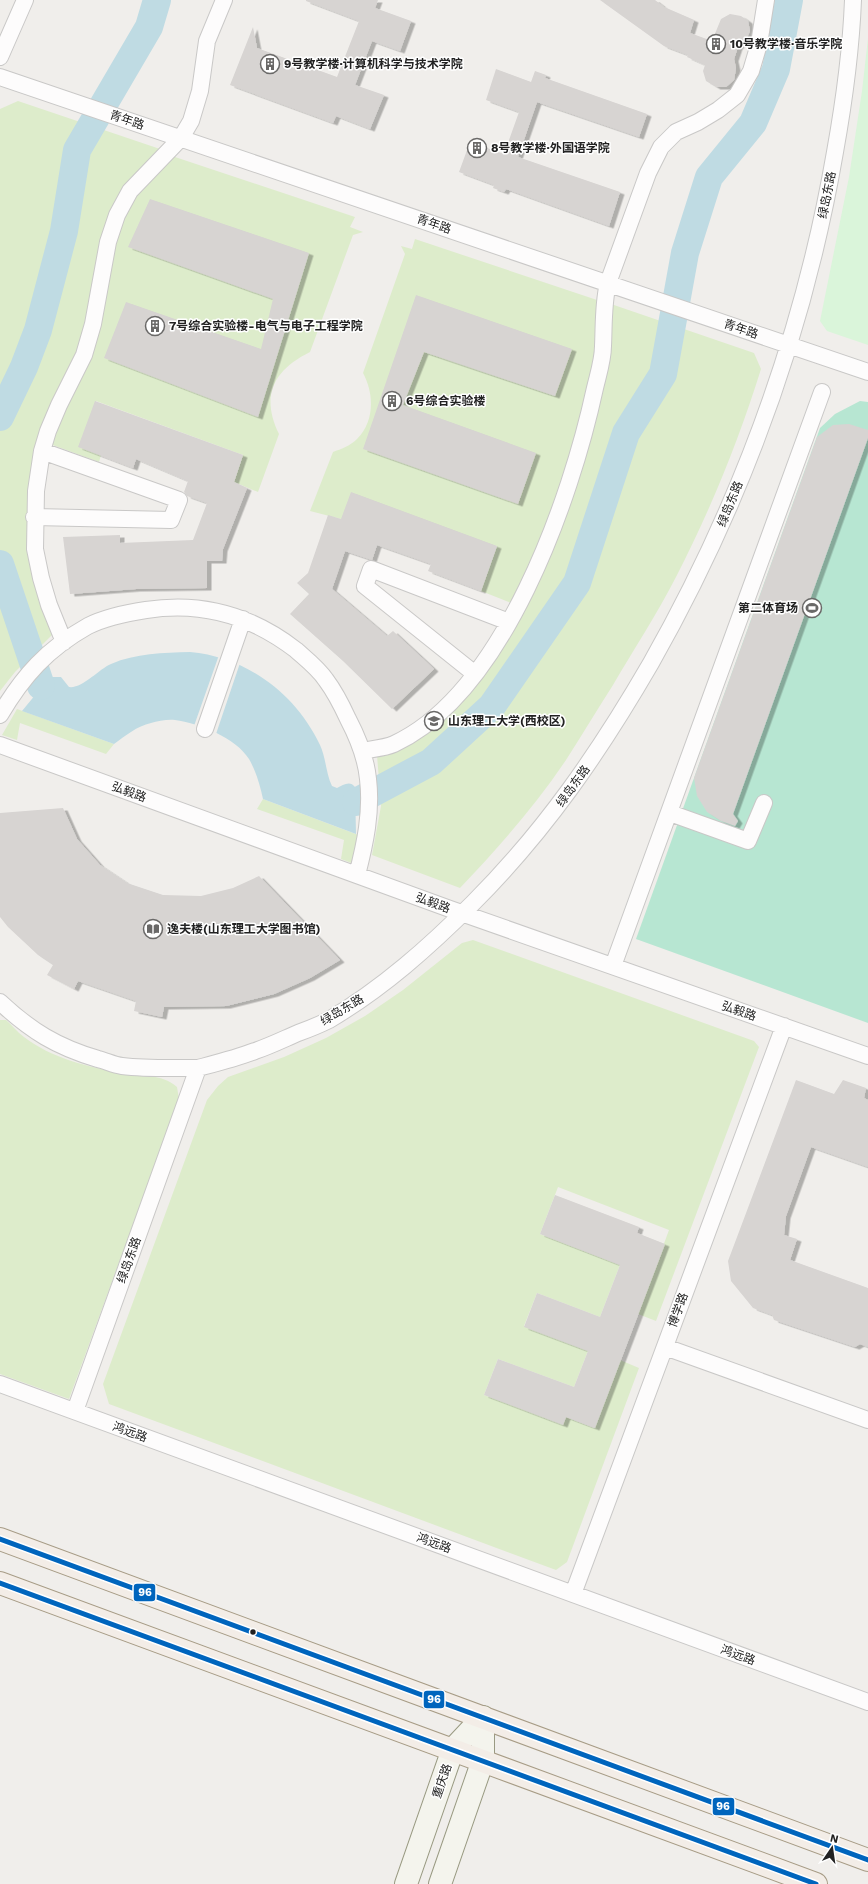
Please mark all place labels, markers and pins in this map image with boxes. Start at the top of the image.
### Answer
building icon: 10号教学楼·音乐学院 [705,33,727,55]
place label: 10号教学楼·音乐学院 [730,37,842,51]
building icon: 9号教学楼·计算机科学与技术学院 [259,53,281,75]
place label: 9号教学楼·计算机科学与技术学院 [284,57,463,71]
building icon: 8号教学楼·外国语学院 [466,137,488,159]
place label: 8号教学楼·外国语学院 [491,141,610,155]
building icon: 7号综合实验楼-电气与电子工程学院 [144,315,166,337]
place label: 7号综合实验楼-电气与电子工程学院 [169,319,363,333]
building icon: 6号综合实验楼 [381,390,403,412]
place label: 6号综合实验楼 [406,394,485,408]
sports icon: 第二体育场 [801,597,823,619]
place label: 第二体育场 [738,601,798,615]
school or university icon: 山东理工大学(西校区) [423,710,445,732]
place label: 山东理工大学(西校区) [448,714,565,728]
library icon: 逸夫楼(山东理工大学图书馆) [142,918,164,940]
place label: 逸夫楼(山东理工大学图书馆) [167,922,320,936]
unlabelled marker [248,1627,258,1637]

